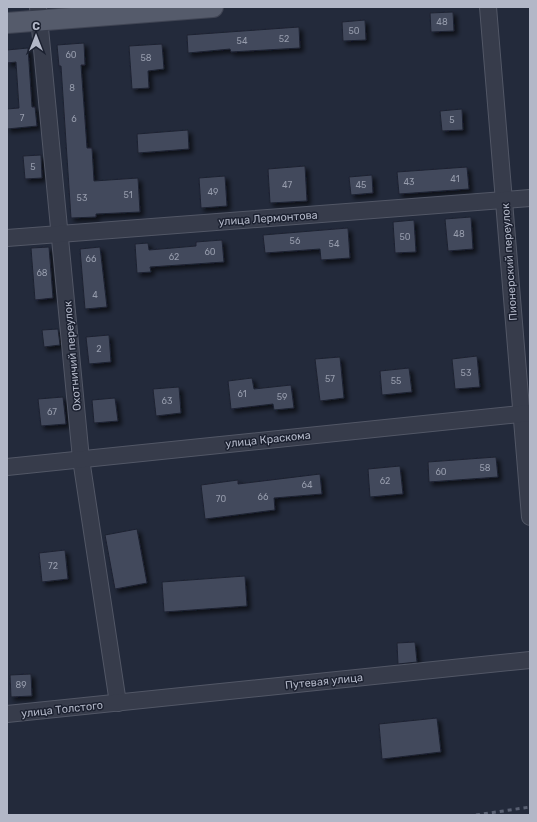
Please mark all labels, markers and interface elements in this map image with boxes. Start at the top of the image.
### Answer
north arrow [16,16,56,56]
house number: 48 [436,17,448,27]
text: С [32,20,40,33]
house number: 50 [348,26,360,36]
house number: 52 [279,34,289,44]
house number: 54 [237,36,248,46]
house number: 60 [65,50,77,60]
house number: 58 [140,53,152,63]
house number: 8 [69,83,75,93]
house number: 7 [20,113,25,123]
house number: 6 [71,114,77,124]
house number: 5 [449,115,455,125]
house number: 5 [30,162,36,172]
house number: 41 [450,174,460,184]
house number: 43 [404,177,415,187]
house number: 47 [282,180,292,190]
house number: 45 [356,180,366,190]
house number: 49 [208,187,218,197]
house number: 51 [123,190,133,200]
house number: 53 [77,193,87,203]
street label: Пионерский переулок [499,203,520,321]
street label: улица Лермонтова [218,209,318,228]
house number: 48 [453,229,465,239]
house number: 50 [399,232,411,242]
house number: 56 [290,236,301,246]
house number: 54 [329,239,340,249]
house number: 60 [204,247,216,257]
house number: 62 [169,252,179,262]
house number: 66 [86,254,97,264]
house number: 68 [36,268,48,278]
house number: 4 [92,290,98,300]
street label: Охотничий переулок [61,300,84,411]
house number: 2 [96,344,102,354]
house number: 53 [461,368,471,378]
house number: 57 [325,374,335,384]
house number: 55 [391,376,401,386]
house number: 61 [237,389,247,399]
house number: 59 [277,392,287,402]
house number: 63 [162,396,172,406]
house number: 67 [47,407,57,417]
street label: улица Краскома [225,429,311,450]
house number: 58 [479,463,491,473]
house number: 60 [435,467,447,477]
house number: 62 [380,476,390,486]
house number: 64 [301,480,313,490]
house number: 66 [258,492,269,502]
house number: 70 [216,494,226,504]
house number: 72 [48,561,58,571]
street label: Путевая улица [284,671,364,692]
house number: 89 [15,680,27,690]
street label: улица Толстого [20,699,104,720]

